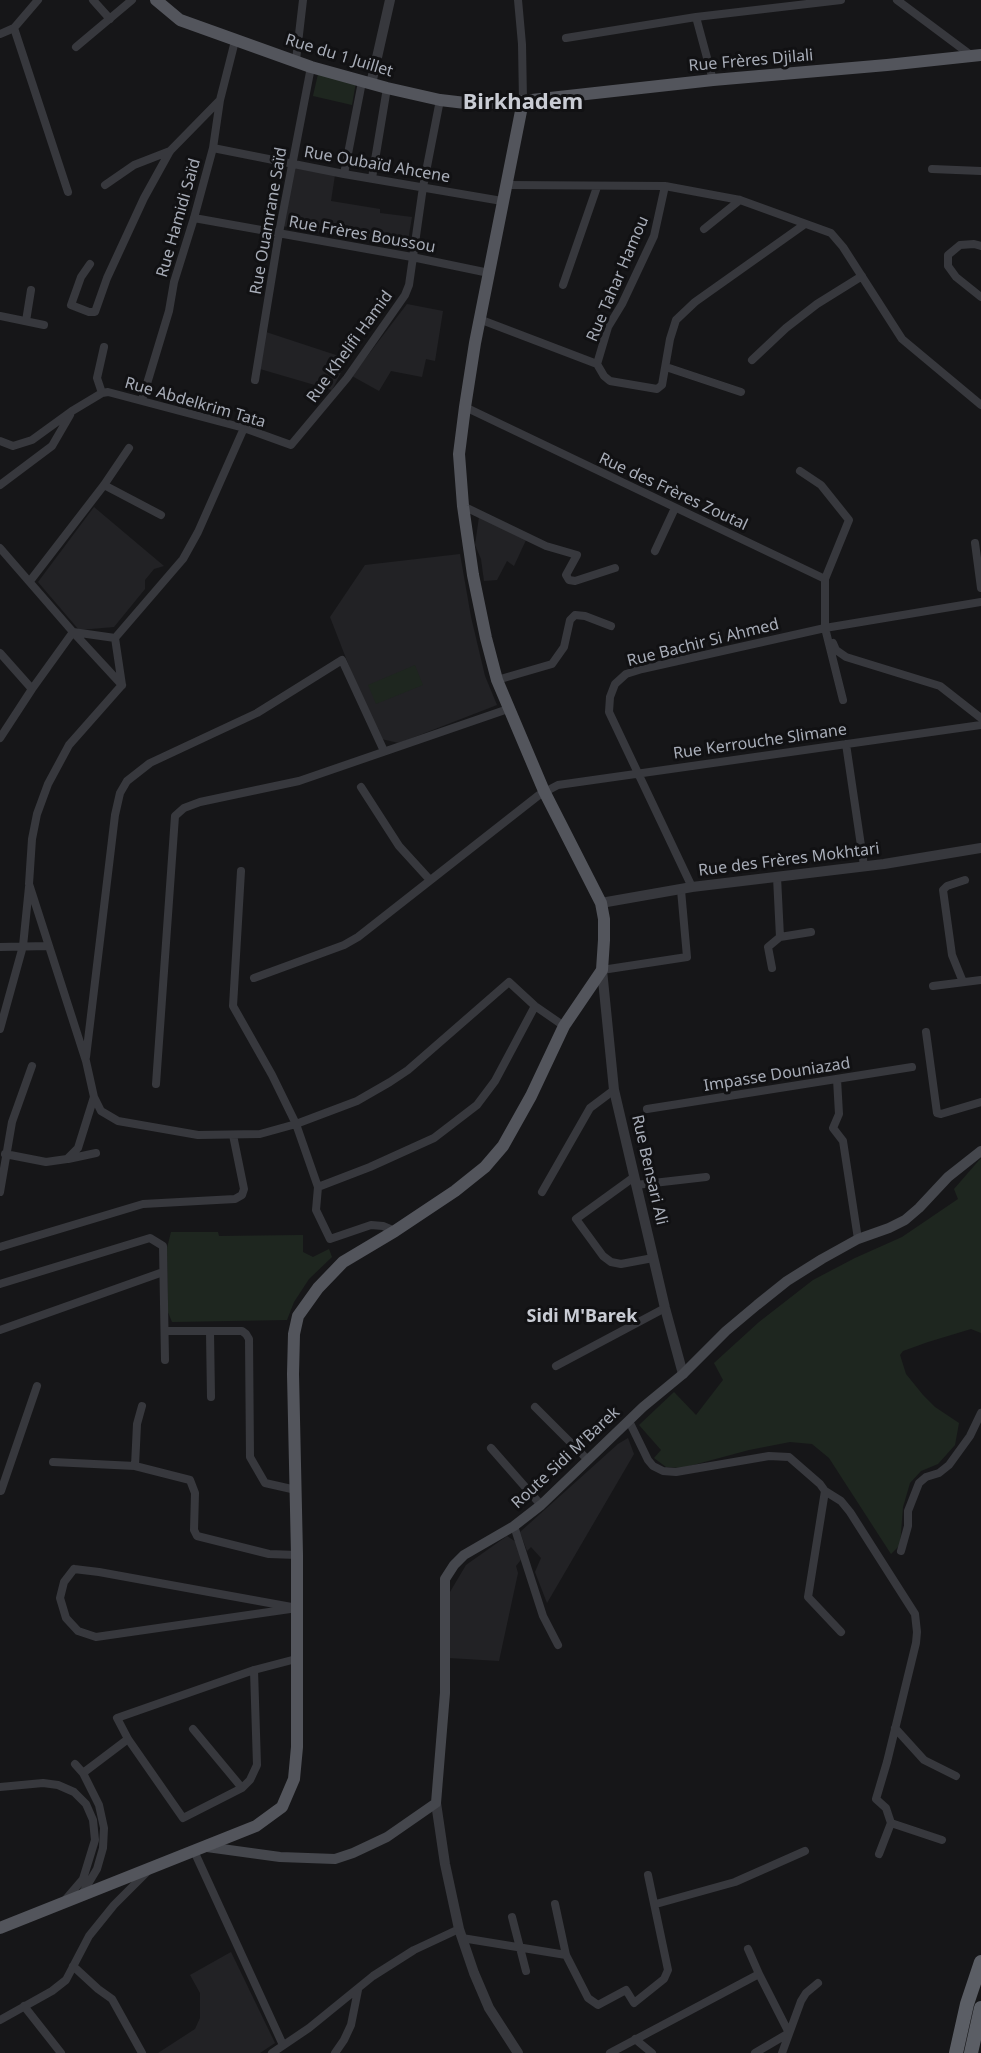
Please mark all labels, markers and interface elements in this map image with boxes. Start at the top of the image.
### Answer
street label: Rue du 1 Juillet [283,30,395,82]
street label: Rue Frères Djilali [688,46,814,76]
district label: Birkhadem [463,90,583,116]
street label: Rue Oubaïd Ahcene [302,143,452,187]
street label: Rue Ouamrane Saïd [247,146,291,296]
street label: Rue Hamidi Saïd [153,156,205,280]
street label: Rue Frères Boussou [287,213,437,257]
street label: Rue Tahar Hamou [583,213,653,345]
street label: Rue Khelifi Hamid [303,287,397,407]
street label: Rue Abdelkrim Tata [122,374,268,432]
street label: Rue des Frères Zoutal [596,449,750,535]
street label: Rue Bachir Si Ahmed [625,615,781,671]
street label: Rue Kerrouche Slimane [672,720,848,764]
street label: Rue des Frères Mokhtari [697,839,881,881]
street label: Impasse Douniazad [702,1054,852,1096]
street label: Rue Bensari Ali [627,1113,671,1227]
district label: Sidi M'Barek [527,1306,637,1328]
street label: Route Sidi M'Barek [508,1403,624,1513]

